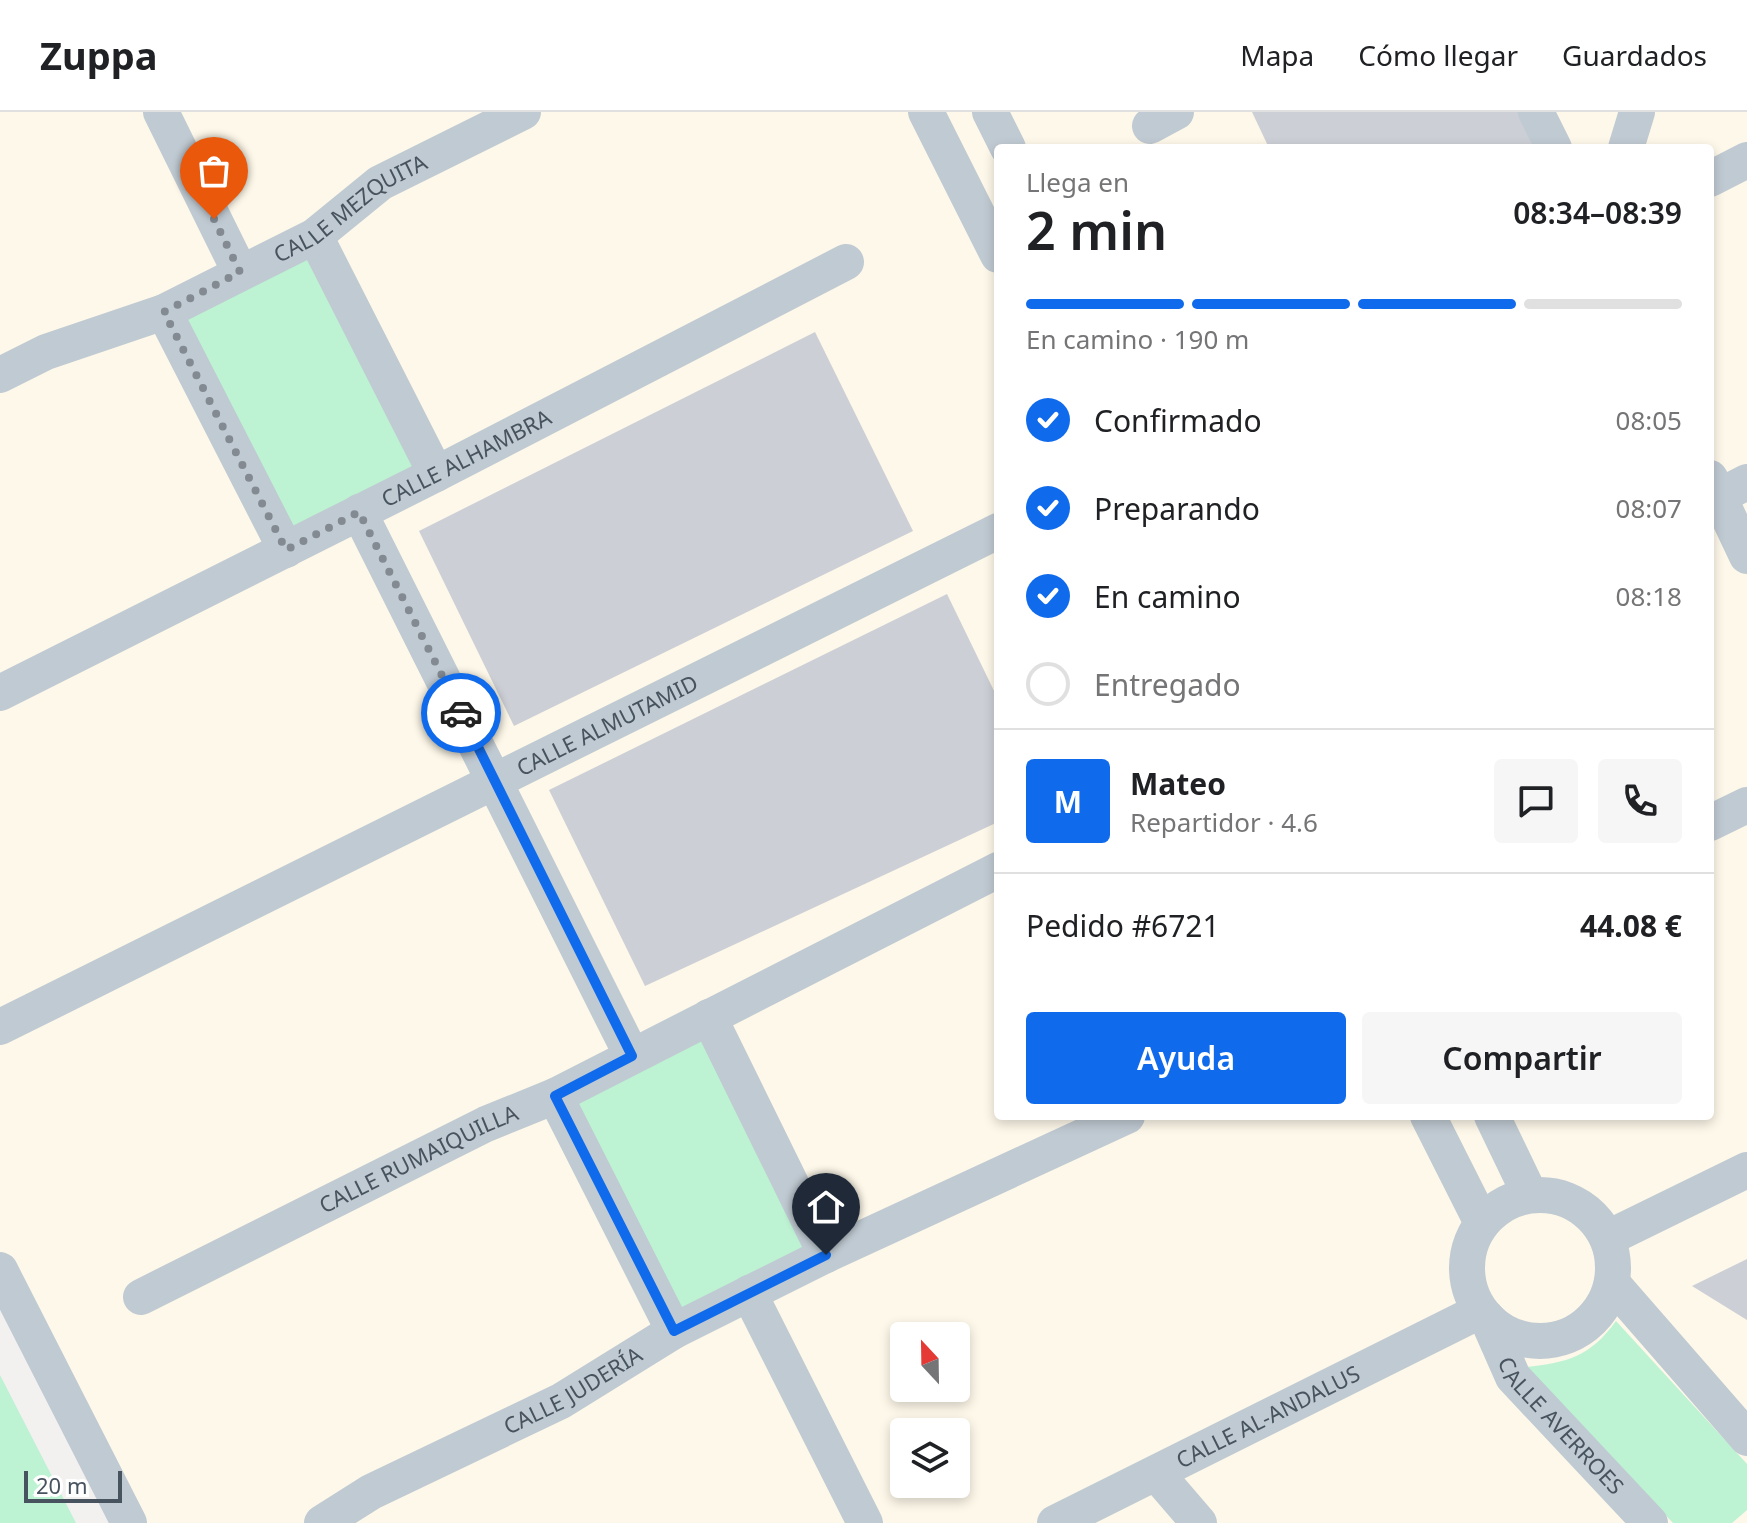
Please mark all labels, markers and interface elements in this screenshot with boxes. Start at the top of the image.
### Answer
text: Zuppa [40,29,158,81]
text: Mapa [1240,36,1314,74]
text: Cómo llegar [1358,36,1518,74]
text: Guardados [1562,36,1707,74]
pin [180,137,248,219]
street label: CALLE MEZQUITA [268,146,432,269]
icon: bag [192,149,236,193]
text: Llega en [1026,164,1129,200]
text: 08:34–08:39 [1513,192,1682,233]
text: 2 min [1026,194,1167,265]
text: En camino · 190 m [1026,321,1249,357]
icon: check [1026,398,1070,442]
text: Confirmado [1094,400,1262,441]
street label: CALLE ALHAMBRA [376,401,557,513]
text: 08:05 [1616,402,1682,438]
icon: check [1026,486,1070,530]
text: Preparando [1094,488,1260,529]
text: 08:07 [1616,490,1682,526]
icon: check [1026,574,1070,618]
text: En camino [1094,576,1241,617]
text: 08:18 [1616,578,1682,614]
text: Entregado [1094,664,1241,705]
street label: CALLE ALMUTAMID [511,667,702,782]
courier [421,673,501,753]
icon: car [439,691,483,735]
button: chat [1494,759,1578,843]
button: phone [1598,759,1682,843]
text: Mateo [1130,763,1226,804]
text: M [1054,781,1082,822]
text: Repartidor · 4.6 [1130,804,1318,840]
text: Pedido #6721 [1026,905,1220,946]
text: 44.08 € [1580,905,1682,946]
button: Ayuda [1026,1012,1346,1104]
button: Compartir [1362,1012,1682,1104]
street label: CALLE RUMAIQUILLA [313,1096,523,1219]
pin [792,1173,860,1255]
icon: home [804,1185,848,1229]
north arrow [890,1322,970,1402]
map controls [890,1322,970,1498]
street label: CALLE JUDERÍA [498,1338,648,1440]
street label: CALLE AVERROES [1492,1352,1631,1500]
street label: CALLE AL-ANDALUS [1171,1357,1364,1474]
button: layers [890,1418,970,1498]
scale bar [24,1467,122,1503]
text: 20 m [36,1470,87,1500]

